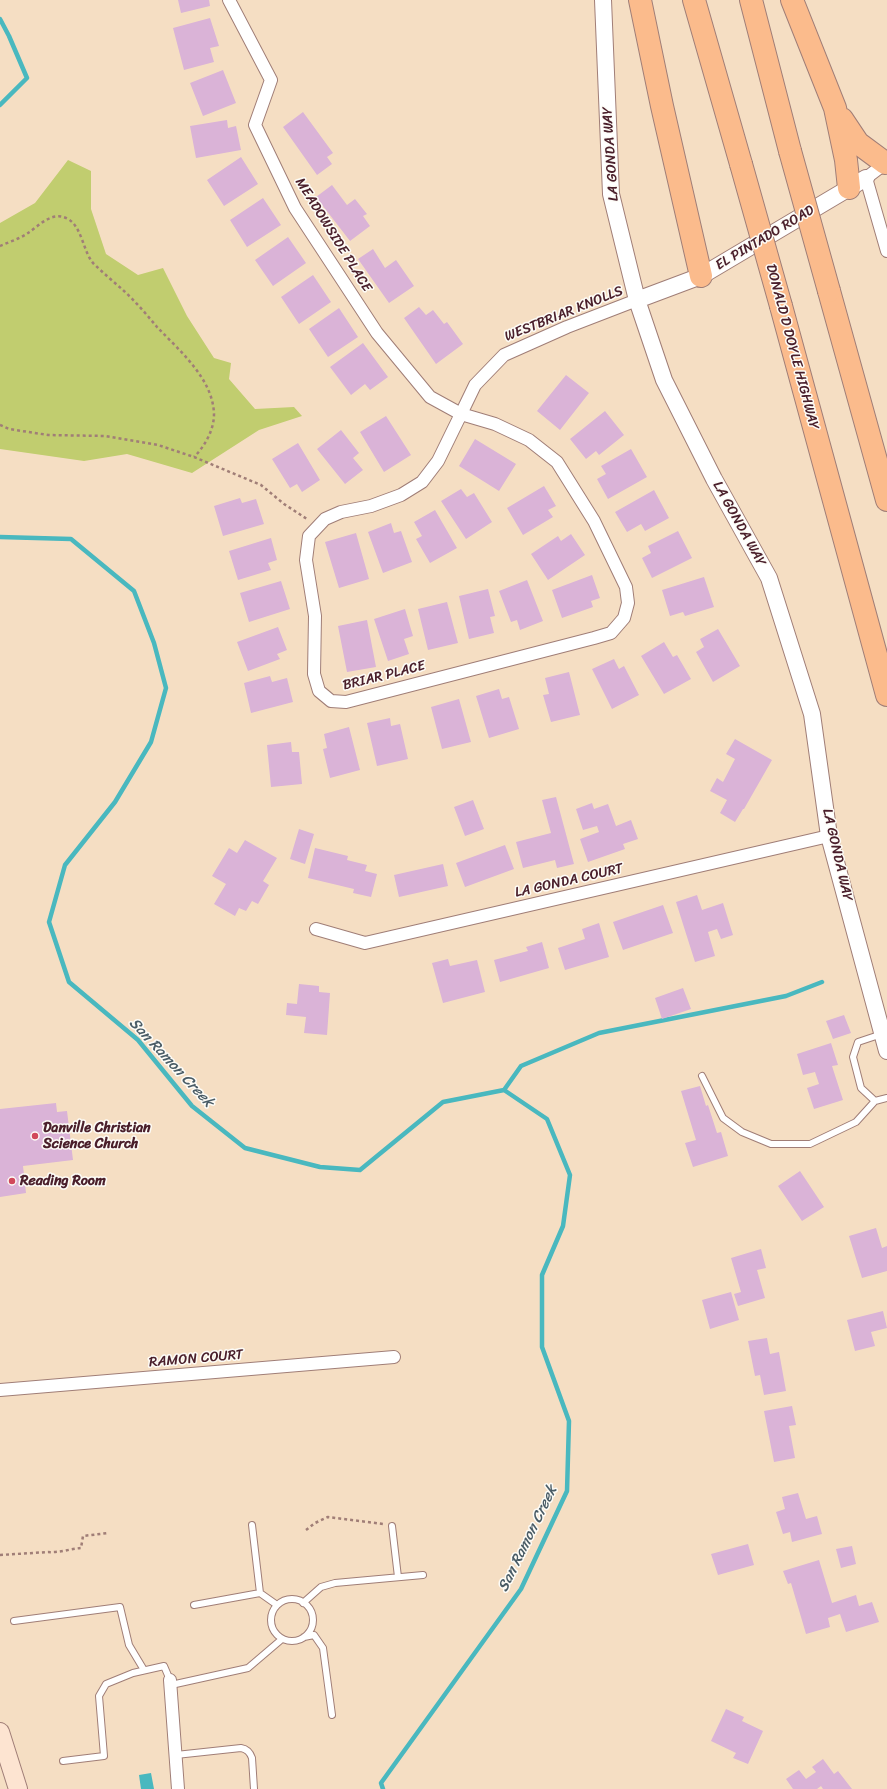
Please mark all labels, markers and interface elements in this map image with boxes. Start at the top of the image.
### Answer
street label: LA GONDA WAY [599,106,623,202]
street label: MEADOWSIDE PLACE [291,175,375,295]
street label: EL PINTADO ROAD [713,202,817,274]
street label: DONALD D DOYLE HIGHWAY [762,262,822,432]
street label: WESTBRIAR KNOLLS [502,283,626,345]
street label: LA GONDA WAY [709,479,769,569]
street label: BRIAR PLACE [341,658,427,694]
street label: LA GONDA WAY [818,807,856,903]
street label: LA GONDA COURT [513,860,625,902]
water label: San Ramon Creek [125,1015,217,1111]
place label: Danville Christian Science Church [43,1120,151,1152]
marker: Danville Christian Science Church [30,1131,40,1141]
place label: Reading Room [20,1173,106,1189]
marker: Reading Room [7,1176,17,1186]
street label: RAMON COURT [148,1347,244,1371]
water label: San Ramon Creek [495,1483,561,1595]

